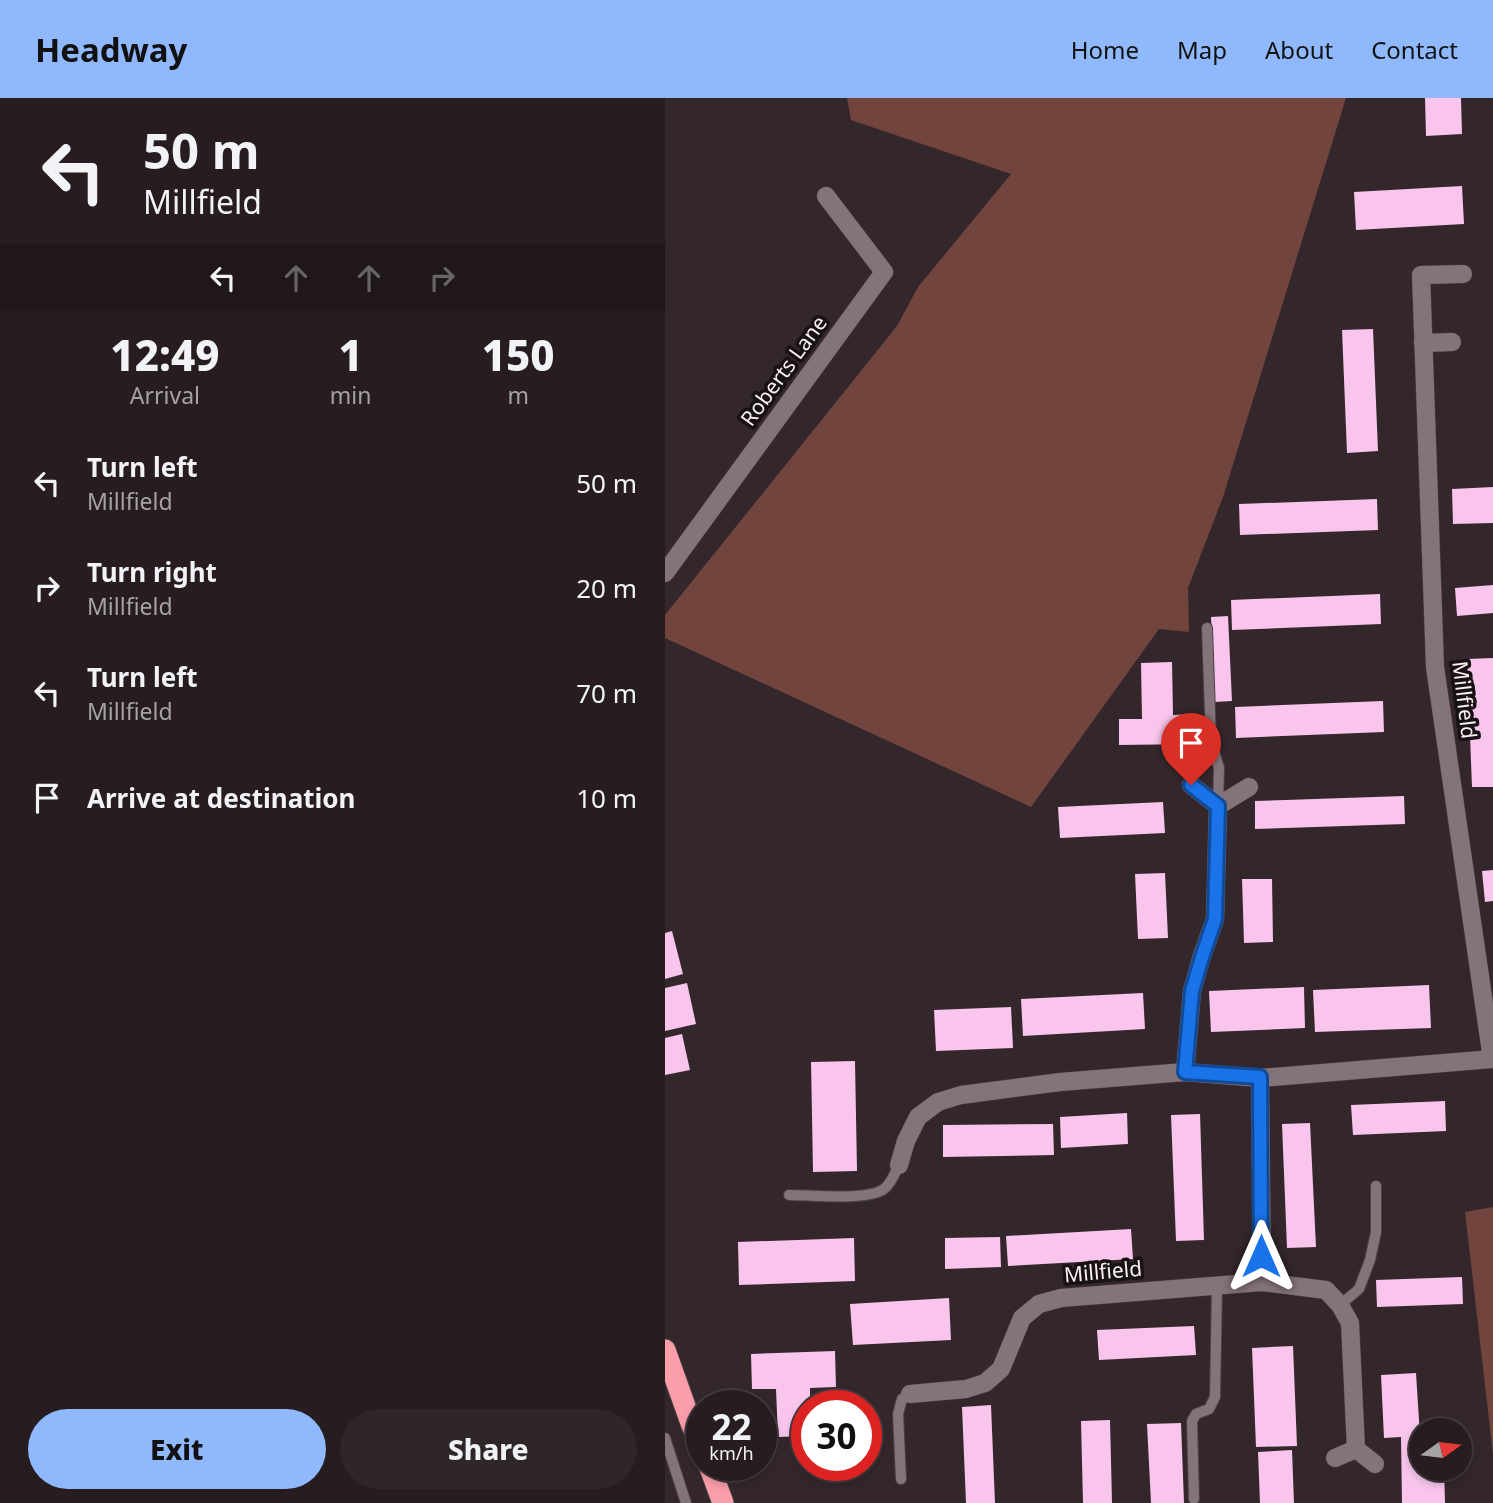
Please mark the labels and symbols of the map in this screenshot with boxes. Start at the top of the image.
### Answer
street label: Roberts Lane [734,310,833,431]
street label: Millfield [1446,659,1484,740]
pin [1161,713,1221,785]
position arrow [1224,1219,1298,1293]
street label: Millfield [1063,1254,1143,1288]
speed limit sign: 30 [791,1390,882,1481]
north arrow [1409,1418,1472,1480]

